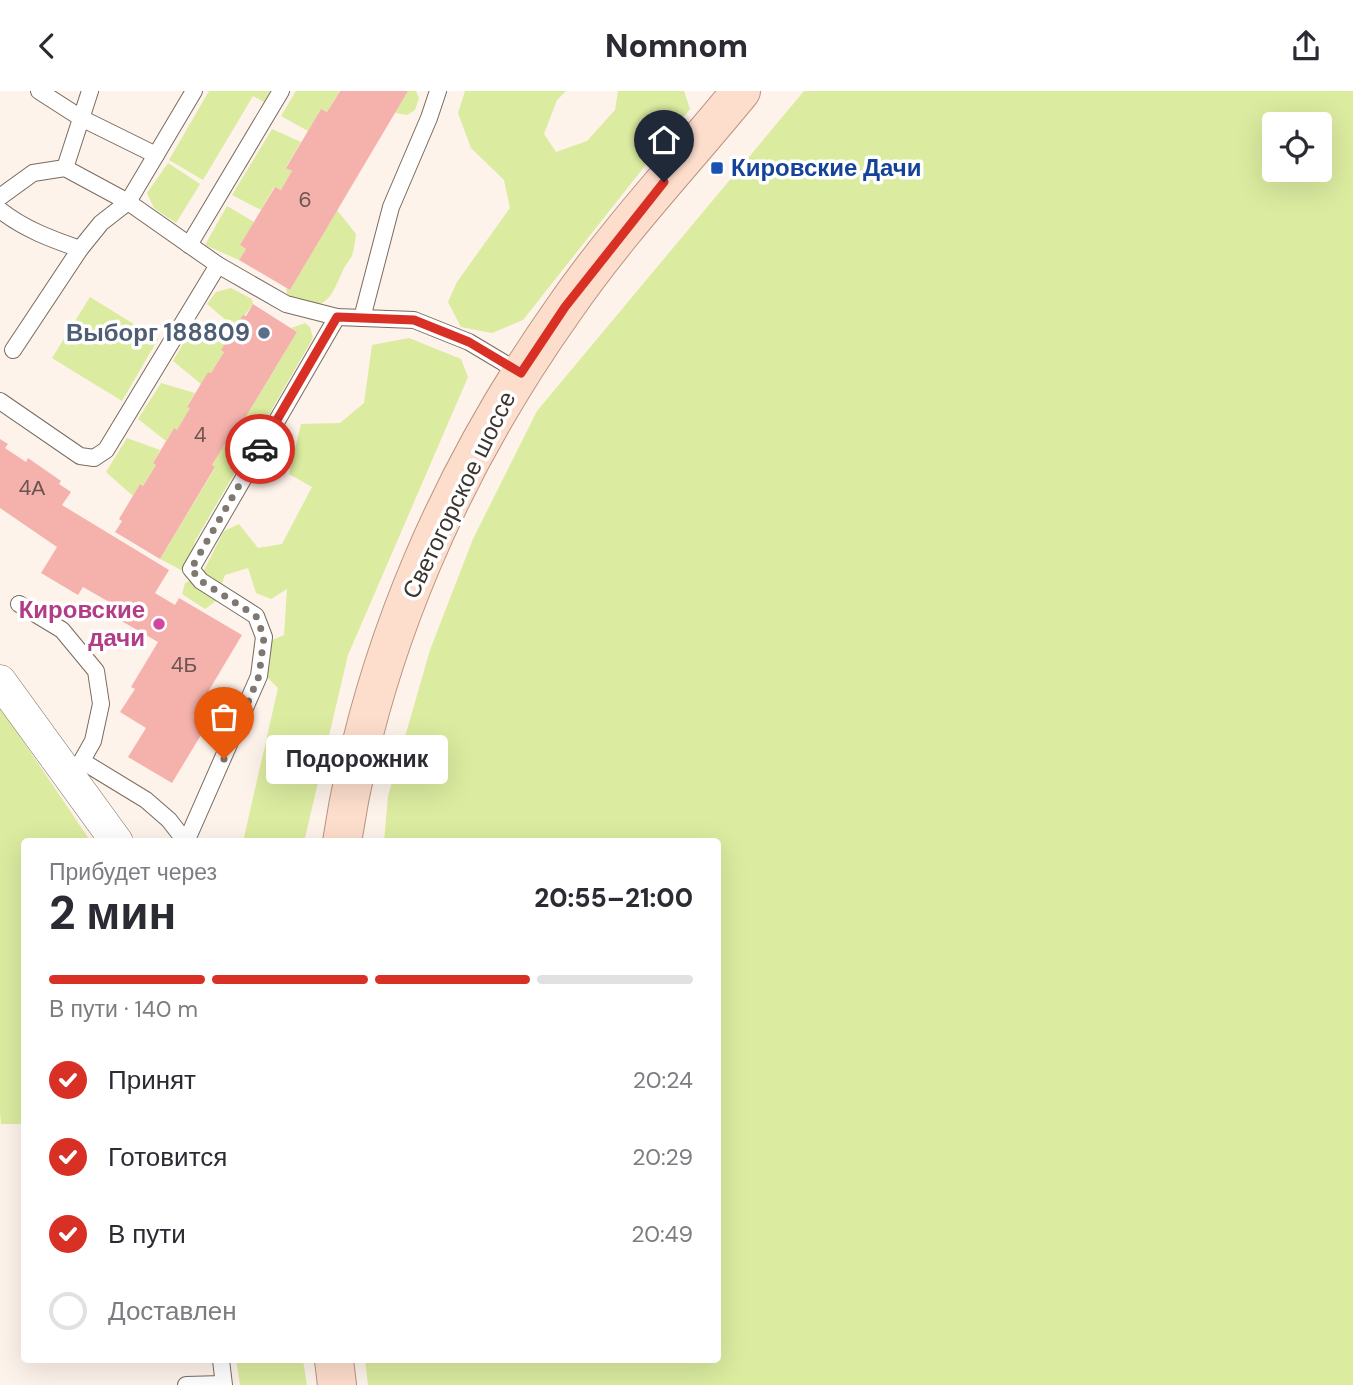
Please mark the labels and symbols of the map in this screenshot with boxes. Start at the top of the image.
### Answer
pin [634,110,694,182]
place label: Кировские Дачи [731,152,922,183]
marker: Кировские Дачи [709,160,725,176]
house number: 6 [298,186,312,214]
place label: Выборг 188809 [66,317,250,348]
marker: Выборг 188809 [256,325,272,341]
street label: Светогорское шоссе [395,386,522,604]
courier [225,414,295,484]
house number: 4 [194,421,207,449]
house number: 4А [19,474,45,502]
place label: Кировские дачи [19,594,145,653]
marker: Кировские дачи [151,616,167,632]
house number: 4Б [171,651,197,679]
pin [194,687,254,759]
callout: Подорожник [266,735,448,783]

